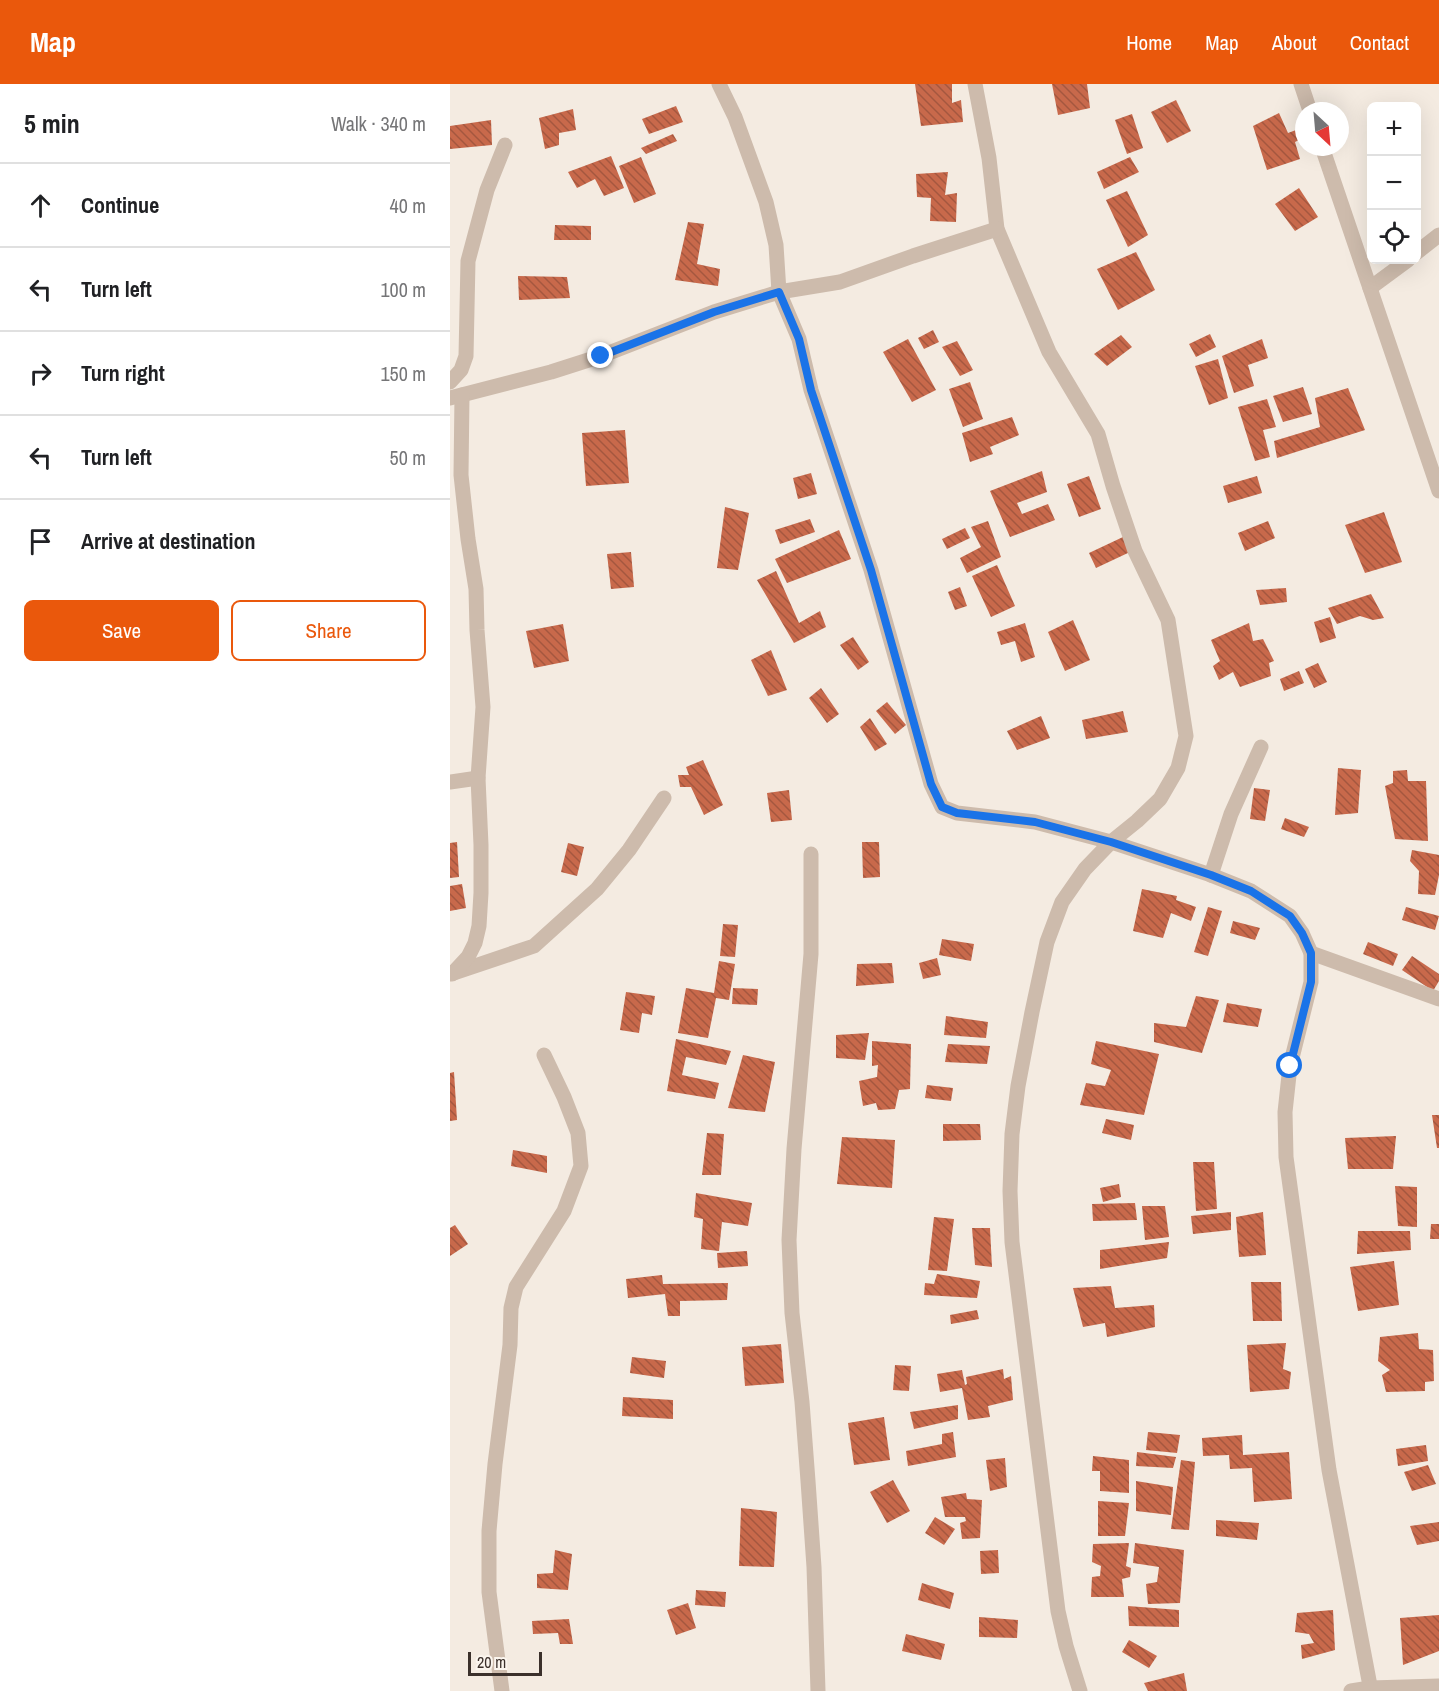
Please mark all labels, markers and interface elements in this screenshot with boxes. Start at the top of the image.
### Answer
text: Map [30,23,76,61]
text: Home [1126,28,1172,57]
text: Map [1205,28,1239,57]
text: About [1272,28,1317,57]
text: Contact [1350,28,1409,57]
north arrow [1295,102,1349,156]
map controls [1367,102,1421,264]
button: + [1367,102,1421,156]
text: 5 min [24,106,80,141]
text: Walk · 340 m [331,110,426,137]
button: − [1367,156,1421,210]
icon: ahead [24,189,57,222]
text: Continue [81,190,159,220]
text: 40 m [390,192,426,219]
button: locate [1367,210,1421,264]
icon: left [24,273,57,306]
text: Turn left [81,274,152,304]
text: 100 m [380,276,426,303]
route end [587,342,613,368]
icon: right [24,357,57,390]
text: Turn right [81,358,165,388]
text: 150 m [380,360,426,387]
icon: left [24,441,57,474]
text: Turn left [81,442,152,472]
text: 50 m [390,444,426,471]
icon: arrive [24,525,57,558]
text: Arrive at destination [81,526,255,556]
button: Save [24,600,219,661]
button: Share [231,600,426,661]
route start [1276,1052,1302,1078]
scale bar [468,1649,542,1676]
text: 20 m [477,1651,506,1673]

